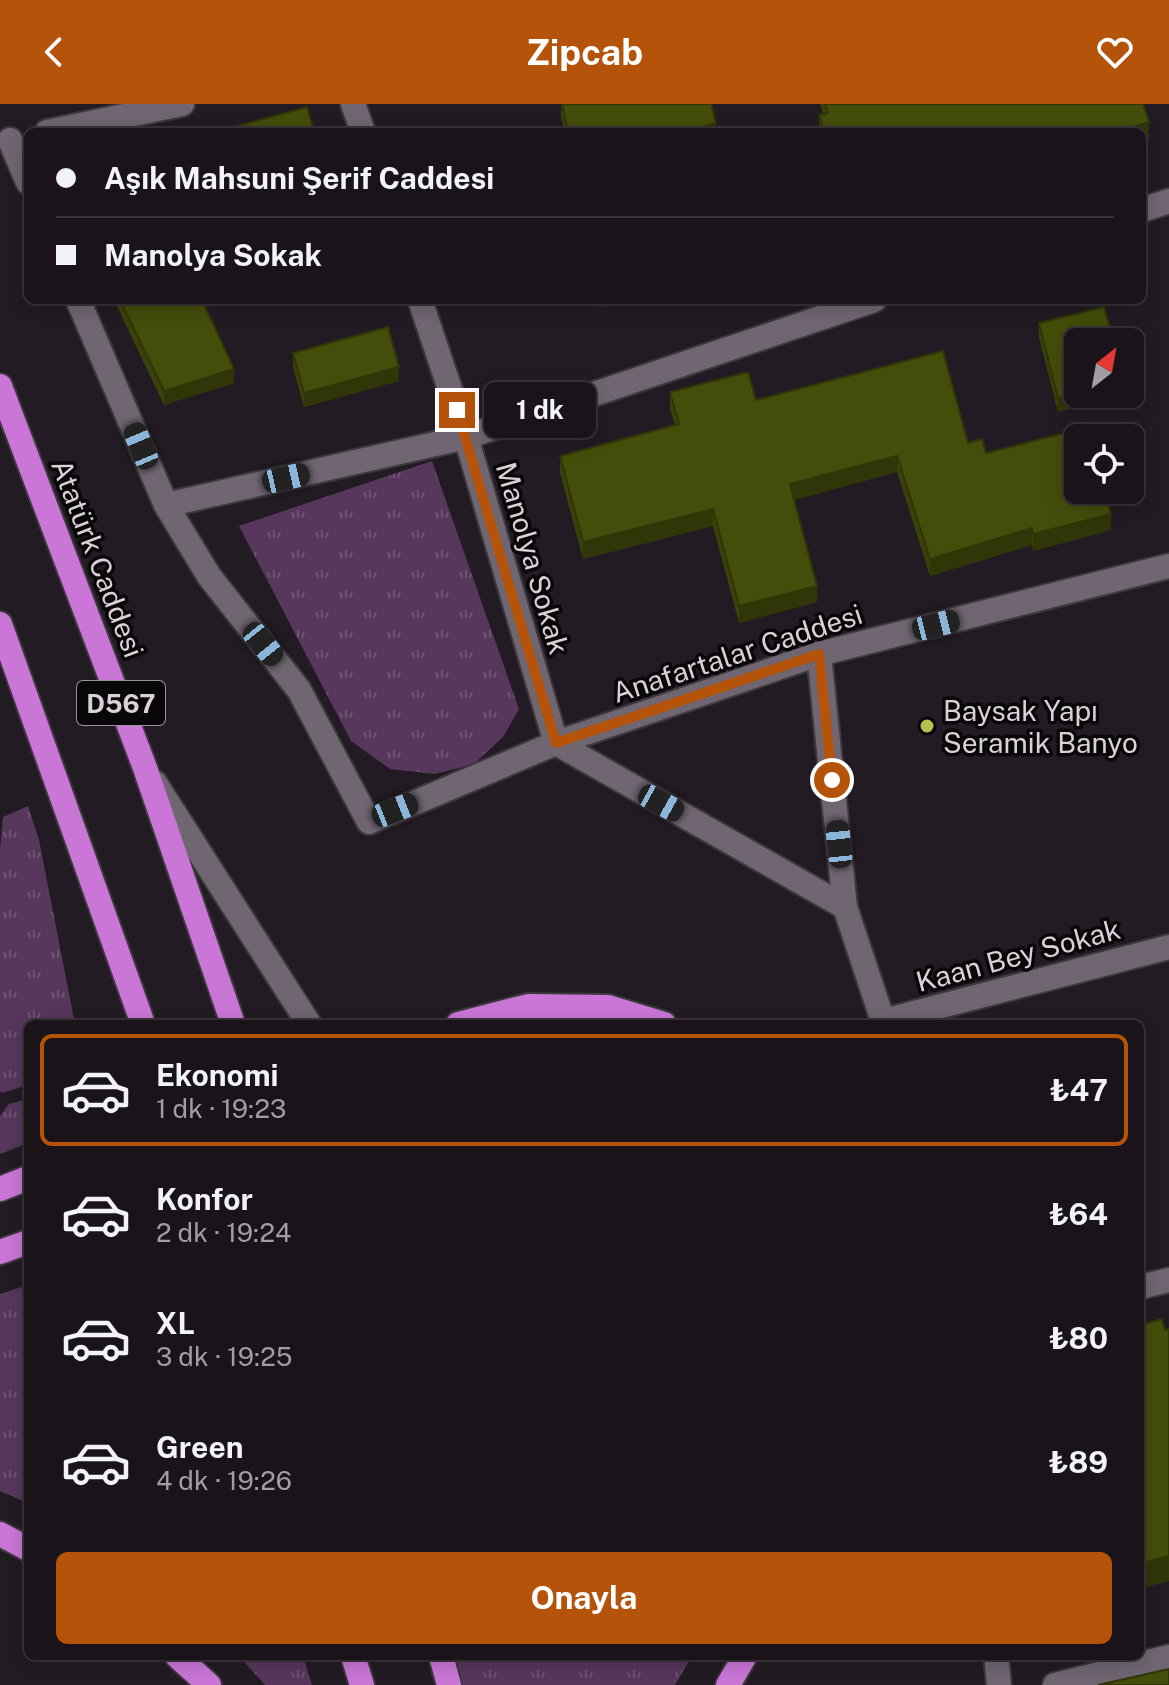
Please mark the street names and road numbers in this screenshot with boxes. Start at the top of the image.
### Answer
street label: Atatürk Caddesi [45,454,151,662]
street label: Manolya Sokak [490,458,576,658]
street label: Anafartalar Caddesi [608,597,866,709]
road number: D567 [77,681,165,725]
street label: Kaan Bey Sokak [912,912,1124,998]

